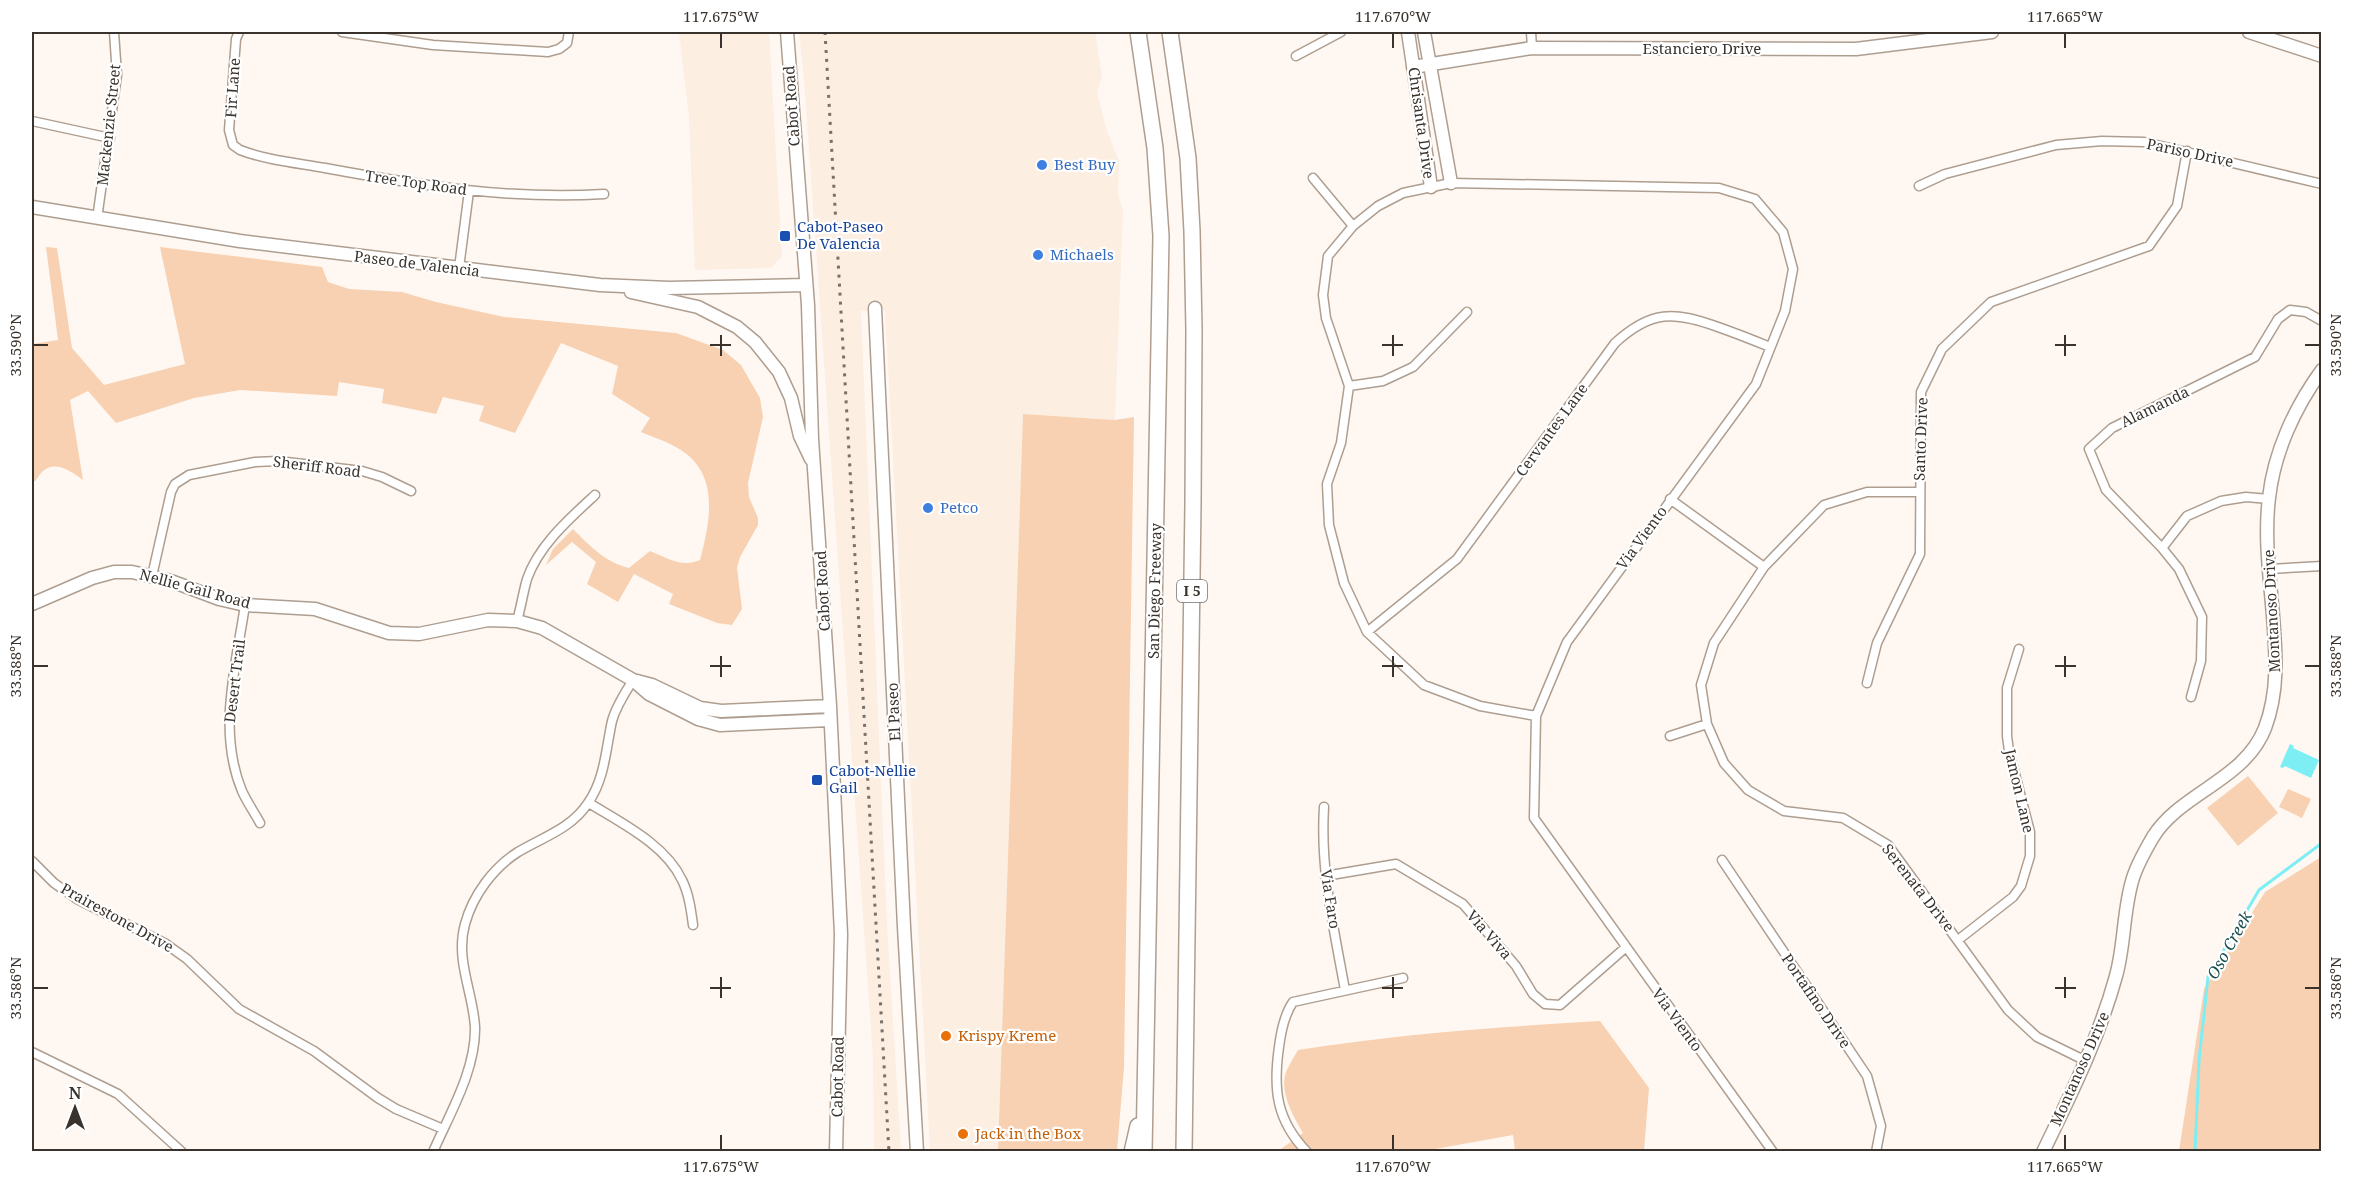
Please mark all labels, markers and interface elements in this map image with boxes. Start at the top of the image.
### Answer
text: 117.675°W [683,6,759,26]
text: 117.670°W [1355,6,1431,26]
text: 117.665°W [2027,6,2103,26]
street label: Estanciero Drive [1643,38,1761,58]
street label: Fir Lane [220,57,244,119]
street label: Mackenzie Street [92,63,124,187]
street label: Cabot Road [778,65,804,147]
street label: Chrisanta Drive [1404,66,1440,180]
street label: Pariso Drive [2145,133,2235,171]
place label: Best Buy [1054,154,1116,174]
marker: Best Buy [1035,158,1049,172]
street label: Tree Top Road [364,165,468,199]
place label: Cabot-Paseo De Valencia [797,216,883,253]
marker: Cabot-Paseo De Valencia [778,229,792,243]
place label: Michaels [1050,244,1114,264]
street label: Paseo de Valencia [353,245,481,281]
marker: Michaels [1031,248,1045,262]
text: 33.590°N [5,313,25,377]
text: 33.590°N [2325,313,2345,377]
street label: Cervantes Lane [1511,379,1592,480]
street label: Alamanda [2117,381,2192,431]
street label: Santo Drive [1909,397,1931,481]
street label: Sheriff Road [272,451,362,481]
place label: Petco [940,497,978,517]
marker: Petco [921,501,935,515]
street label: Via Viento [1611,502,1671,573]
street label: San Diego Freeway [1143,522,1165,659]
street label: Montanoso Drive [2258,549,2284,673]
street label: Cabot Road [810,550,834,632]
street label: Nellie Gail Road [138,564,253,612]
road number: I 5 [1177,580,1207,602]
text: 33.588°N [5,634,25,698]
text: 33.588°N [2325,634,2345,698]
street label: Desert Trail [219,638,249,724]
street label: El Paseo [881,682,905,742]
street label: Jamon Lane [2000,746,2039,835]
place label: Cabot-Nellie Gail [829,760,916,797]
marker: Cabot-Nellie Gail [810,773,824,787]
street label: Serenata Drive [1878,839,1959,936]
street label: Via Faro [1316,868,1346,930]
street label: Prairestone Drive [58,878,177,956]
street label: Via Viva [1463,905,1517,963]
water label: Oso Creek [2201,906,2257,983]
street label: Portafino Drive [1778,949,1856,1052]
text: 33.586°N [5,956,25,1020]
text: 33.586°N [2325,956,2345,1020]
street label: Via Viento [1648,984,1708,1055]
street label: Montanoso Drive [2045,1008,2113,1129]
place label: Krispy Kreme [958,1025,1056,1045]
marker: Krispy Kreme [939,1029,953,1043]
street label: Cabot Road [826,1036,848,1118]
north arrow [45,1078,105,1138]
text: N [69,1082,82,1104]
place label: Jack in the Box [974,1123,1081,1143]
marker: Jack in the Box [956,1127,970,1141]
text: 117.675°W [683,1156,759,1176]
text: 117.670°W [1355,1156,1431,1176]
text: 117.665°W [2027,1156,2103,1176]

